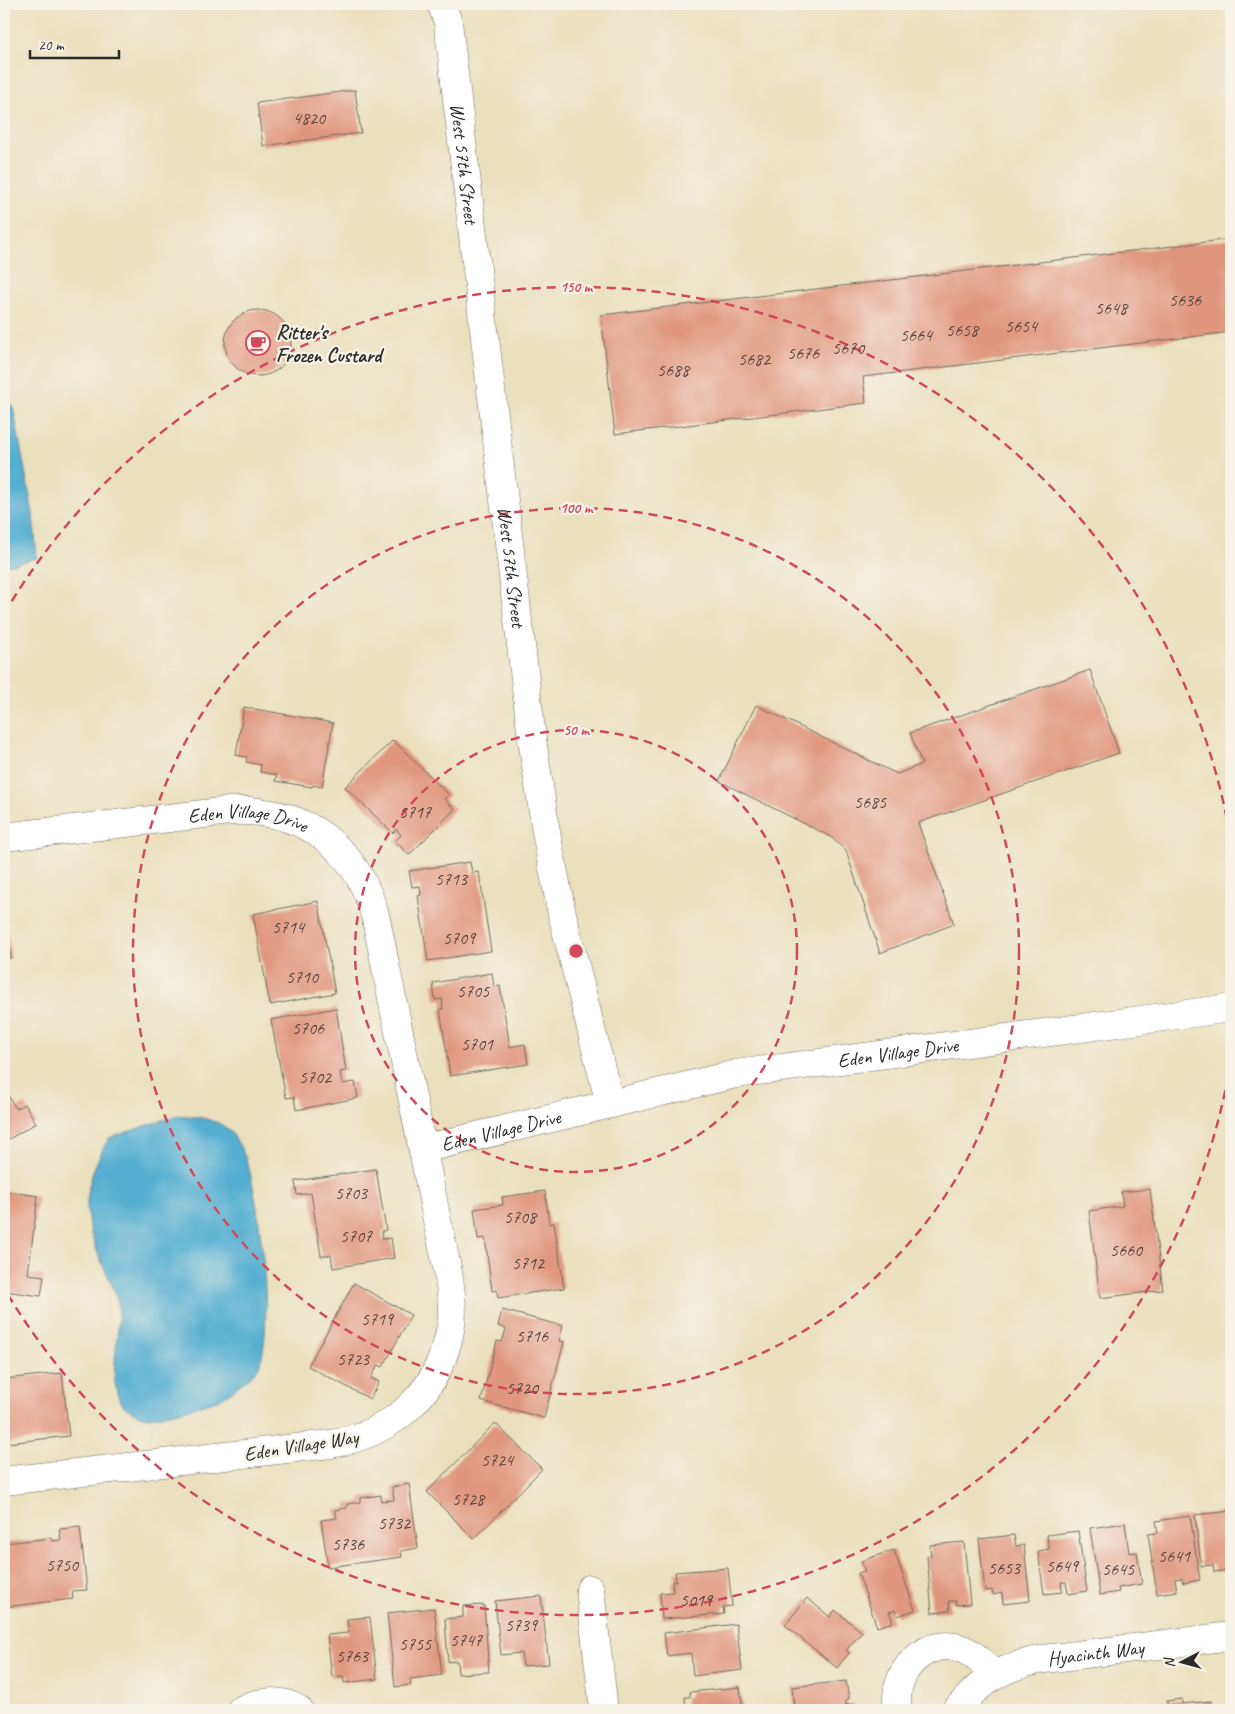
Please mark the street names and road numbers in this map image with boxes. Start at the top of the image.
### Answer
street label: West 57th Street [445,102,484,228]
street label: West 57th Street [492,505,531,631]
street label: Eden Village Drive [187,799,313,839]
street label: Eden Village Drive [836,1032,961,1073]
street label: Eden Village Drive [439,1104,564,1157]
street label: Eden Village Way [242,1424,362,1467]
street label: Hyacinth Way [1046,1635,1147,1671]

